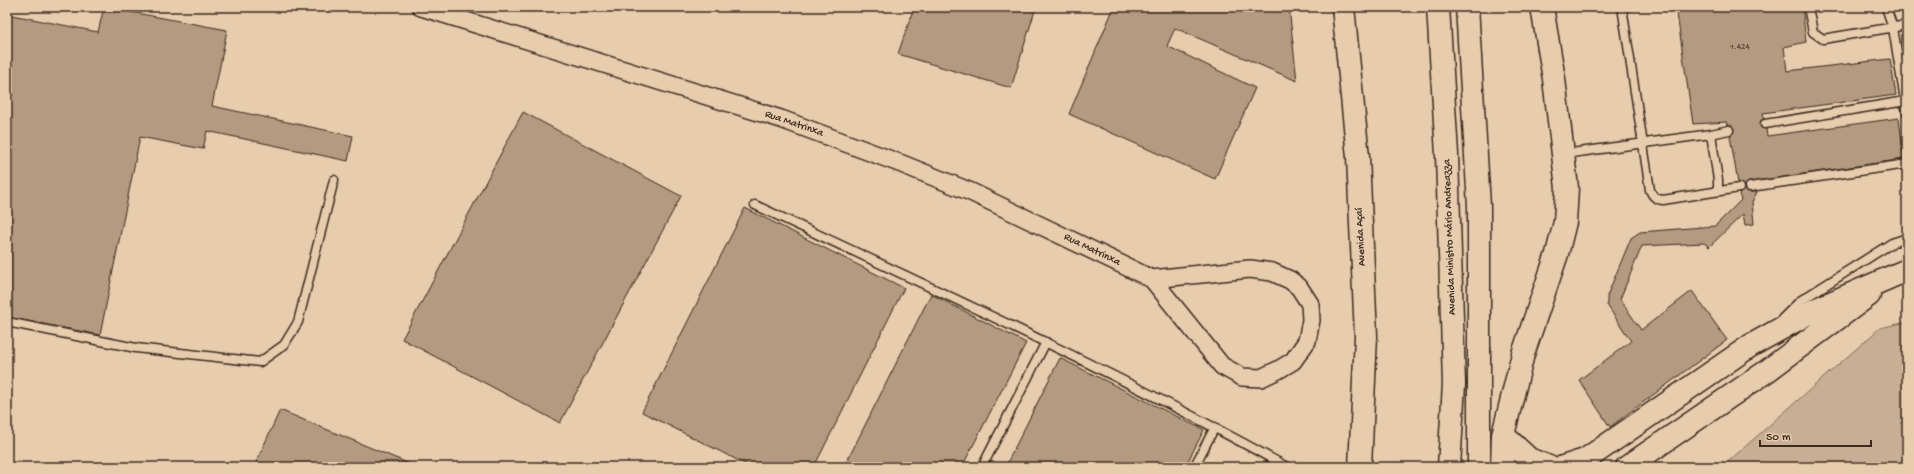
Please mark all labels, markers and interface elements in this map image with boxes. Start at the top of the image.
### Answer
house number: 1.424 [1729,42,1750,53]
street label: Rua Matrinxa [763,108,826,140]
street label: Avenida Ministro Mário Andreazza [1441,158,1459,315]
street label: Avenida Açaí [1353,207,1369,267]
street label: Rua Matrinxa [1062,231,1123,269]
scale bar [1760,422,1871,448]
text: 50 m [1766,431,1791,445]

